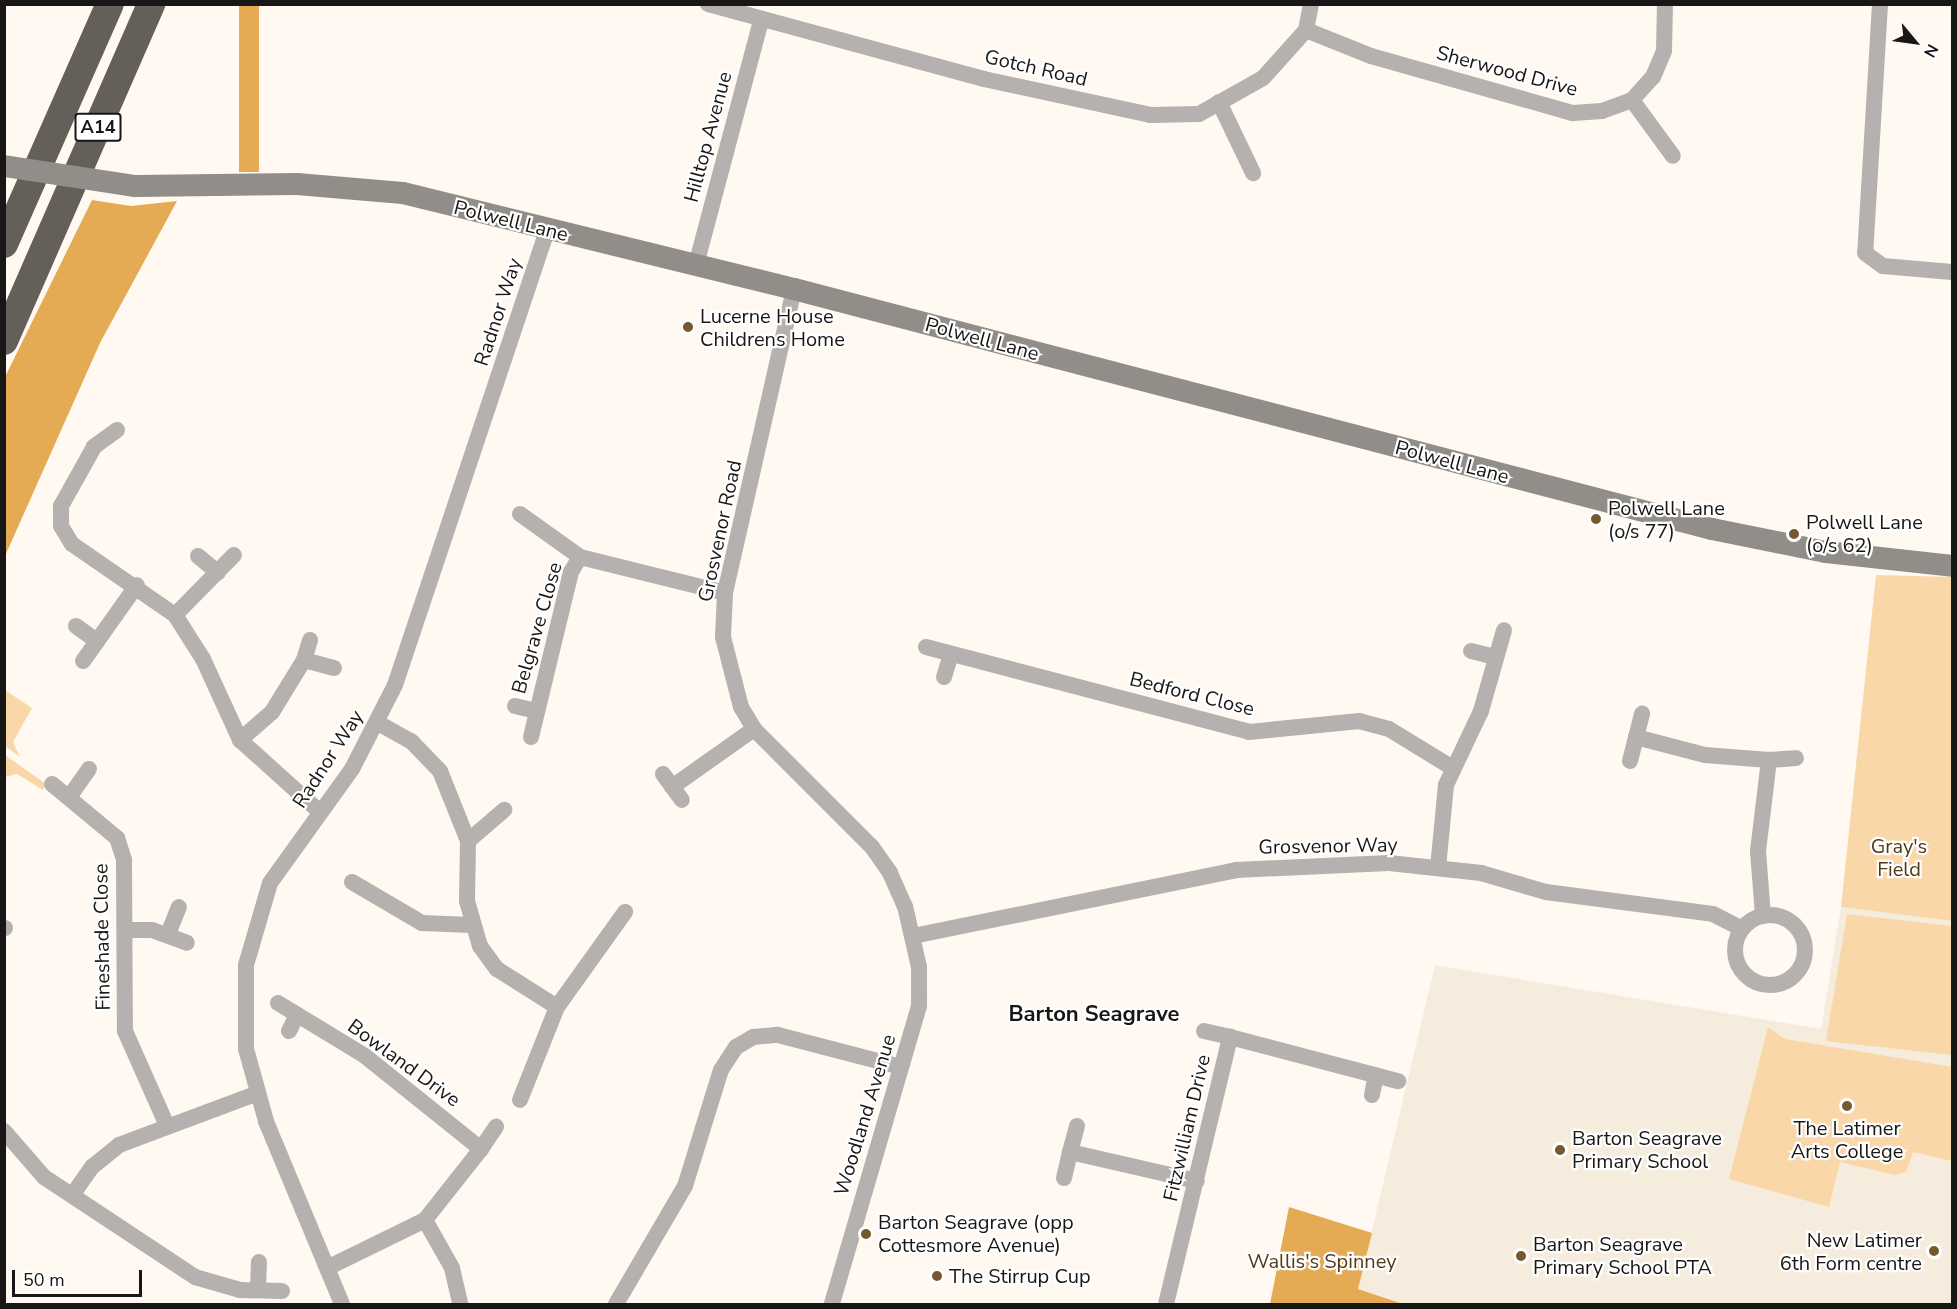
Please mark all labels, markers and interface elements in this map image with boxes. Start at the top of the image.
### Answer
north arrow [1885,12,1945,72]
text: N [1918,40,1943,61]
street label: Sherwood Drive [1434,41,1580,101]
street label: Gotch Road [982,45,1090,91]
street label: Hilltop Avenue [679,69,737,205]
road number: A14 [74,112,122,142]
street label: Polwell Lane [451,195,571,247]
street label: Radnor Way [469,255,527,369]
place label: Lucerne House Childrens Home [700,304,845,351]
street label: Polwell Lane [922,312,1042,366]
marker: Lucerne House Childrens Home [681,320,695,334]
street label: Polwell Lane [1392,435,1512,489]
street label: Grosvenor Road [693,458,747,604]
place label: Polwell Lane (o/s 77) [1608,496,1725,543]
place label: Polwell Lane (o/s 62) [1806,510,1923,557]
marker: Polwell Lane (o/s 77) [1589,512,1603,526]
marker: Polwell Lane (o/s 62) [1787,527,1801,541]
street label: Belgrave Close [507,559,567,697]
street label: Bedford Close [1127,667,1257,721]
street label: Radnor Way [287,705,369,813]
street label: Grosvenor Way [1258,833,1398,859]
park label: Gray's Field [1871,835,1927,882]
street label: Fineshade Close [89,863,115,1011]
district label: Barton Seagrave [1008,1002,1180,1028]
street label: Bowland Drive [343,1014,465,1112]
street label: Woodland Avenue [829,1031,901,1199]
street label: Fitzwilliam Drive [1158,1052,1216,1204]
marker: The Latimer Arts College [1840,1099,1854,1113]
place label: The Latimer Arts College [1791,1116,1903,1163]
place label: Barton Seagrave Primary School [1572,1126,1722,1173]
marker: Barton Seagrave Primary School [1553,1143,1567,1157]
place label: Barton Seagrave (opp Cottesmore Avenue) [878,1210,1074,1257]
marker: Barton Seagrave (opp Cottesmore Avenue) [859,1227,873,1241]
place label: New Latimer 6th Form centre [1780,1228,1922,1275]
place label: Barton Seagrave Primary School PTA [1533,1232,1712,1279]
marker: New Latimer 6th Form centre [1927,1244,1941,1258]
park label: Wallis's Spinney [1248,1249,1396,1273]
marker: Barton Seagrave Primary School PTA [1514,1249,1528,1263]
scale bar [15,1258,146,1296]
place label: The Stirrup Cup [949,1264,1091,1288]
text: 50 m [23,1268,65,1292]
marker: The Stirrup Cup [930,1269,944,1283]

